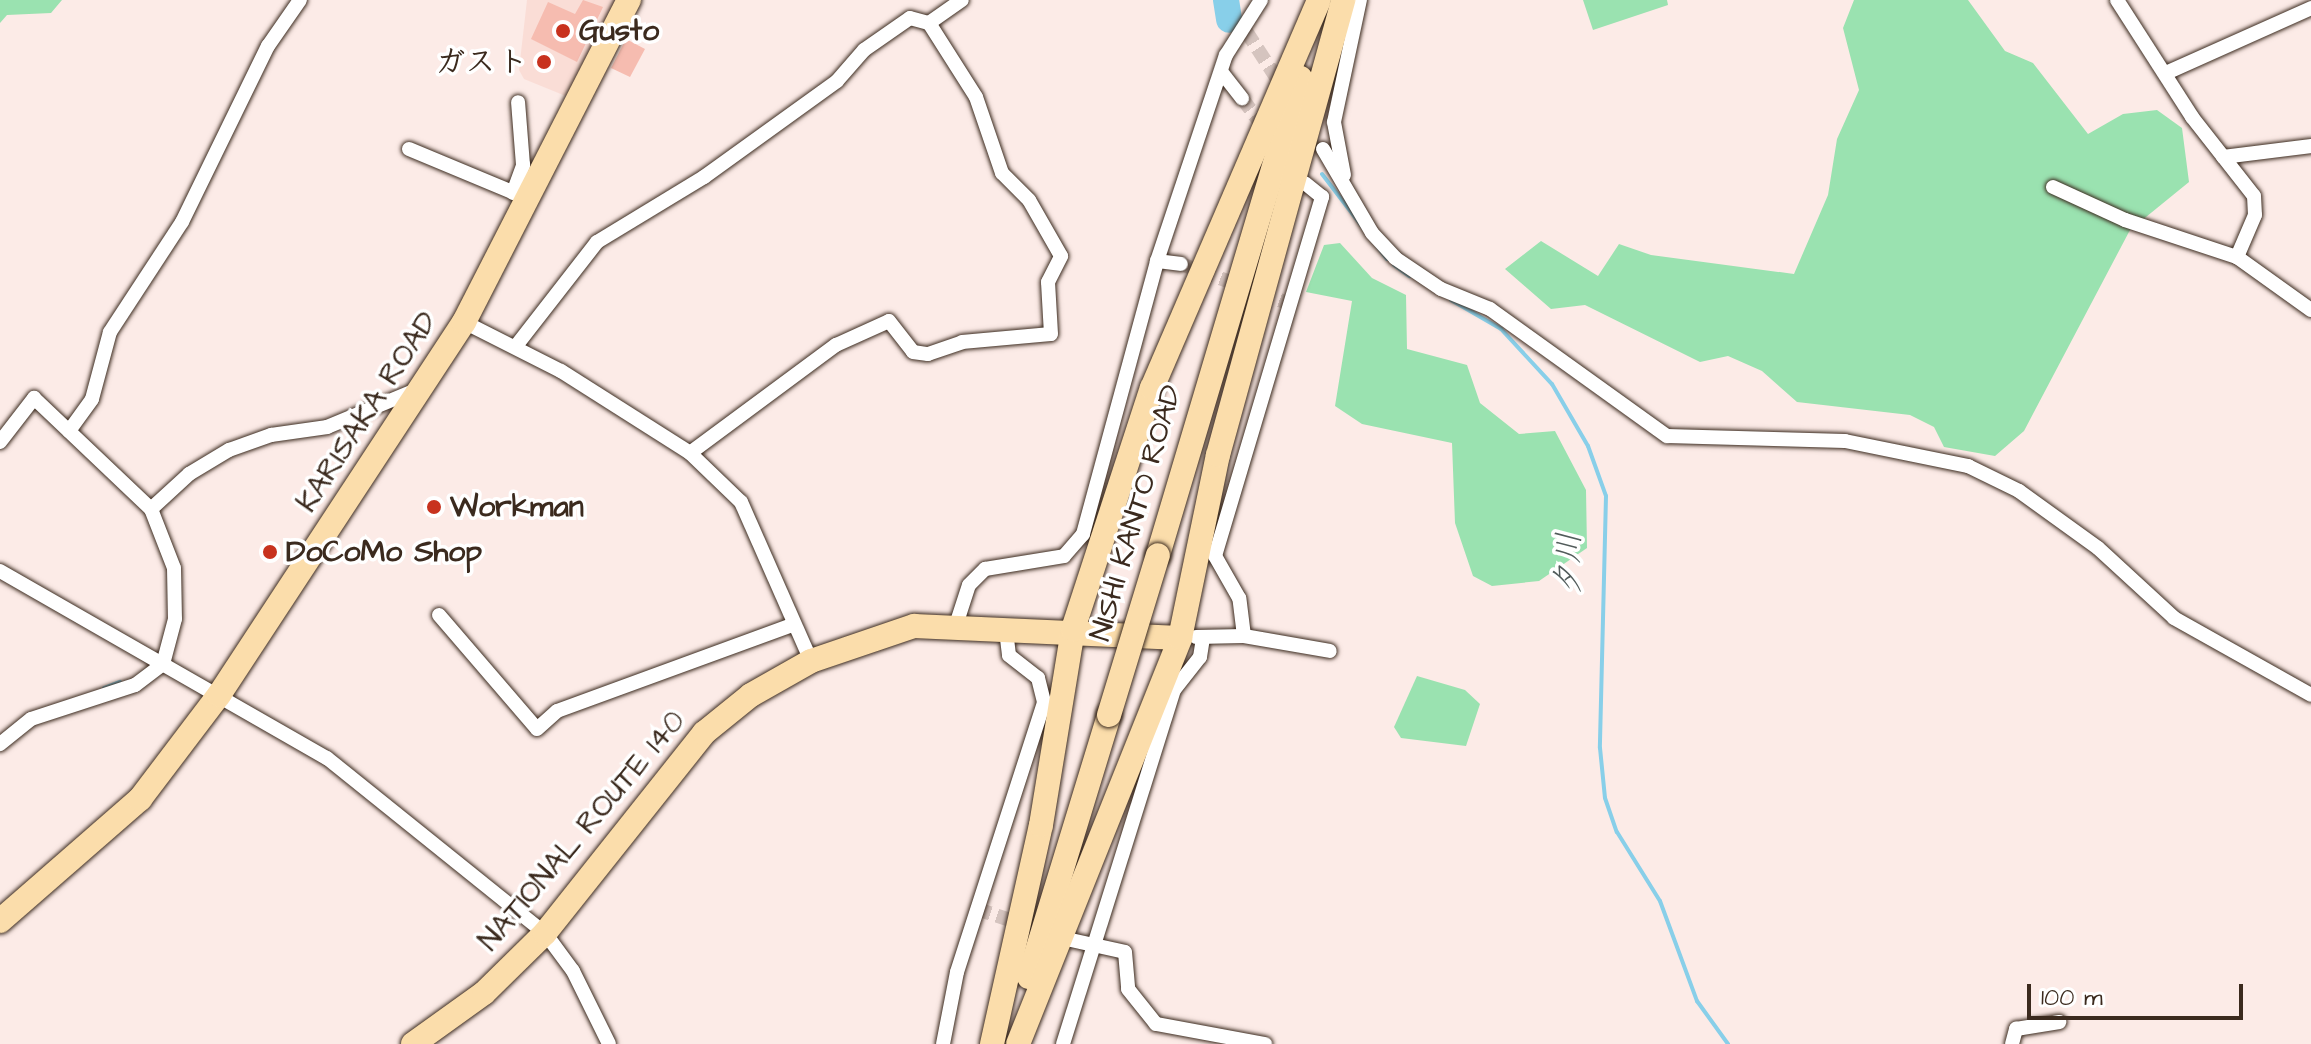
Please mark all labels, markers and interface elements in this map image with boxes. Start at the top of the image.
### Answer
place label: Gusto [579,13,659,49]
marker: Gusto [554,22,572,40]
place label: ガスト [438,44,528,80]
marker: ガスト [535,53,553,71]
street label: KARISAKA ROAD [289,305,445,519]
street label: NISHI KANTO ROAD [1082,381,1190,645]
place label: Workman [450,489,584,525]
marker: Workman [425,498,443,516]
water label: 夕川 [1550,532,1590,596]
place label: DoCoMo Shop [286,534,482,570]
marker: DoCoMo Shop [261,543,279,561]
street label: NATIONAL ROUTE 140 [471,704,693,958]
scale bar [2031,968,2247,1018]
text: 100 m [2041,981,2103,1015]

